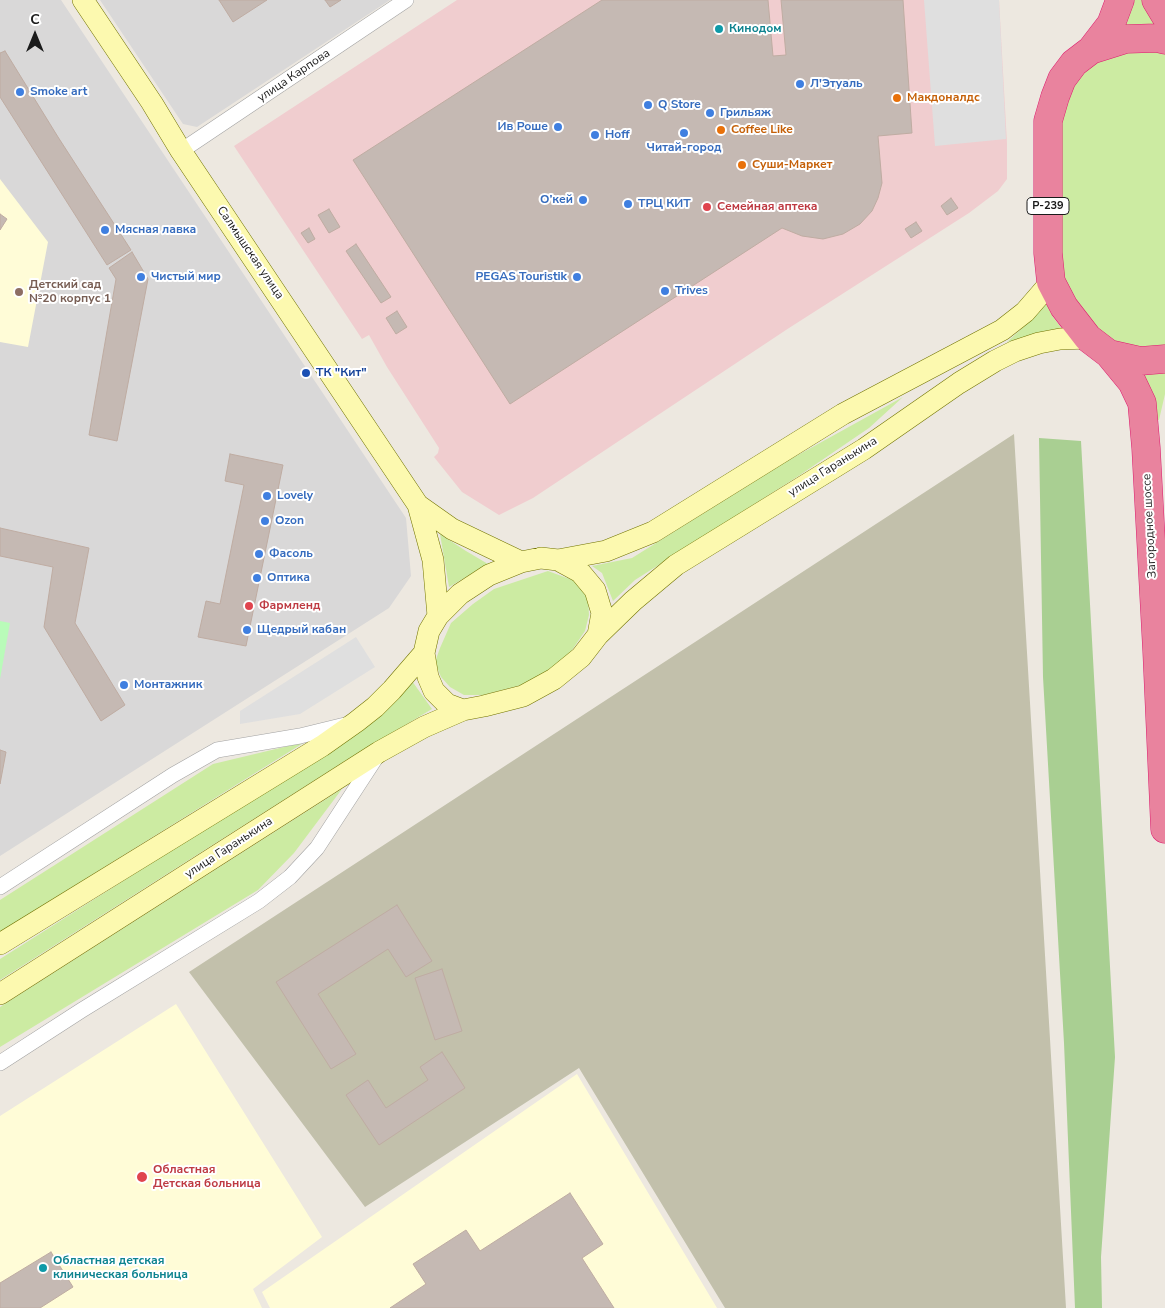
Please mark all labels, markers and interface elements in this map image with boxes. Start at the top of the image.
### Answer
north arrow [10,10,60,60]
text: С [30,10,40,29]
place label: Кинодом [729,22,781,36]
marker: Кинодом [713,23,725,35]
street label: улица Карпова [255,46,333,106]
place label: Л'Этуаль [810,77,863,91]
marker: Л'Этуаль [794,78,806,90]
place label: Smoke art [30,85,87,99]
marker: Smoke art [14,86,26,98]
place label: Макдоналдс [907,91,980,105]
marker: Макдоналдс [891,92,903,104]
place label: Q Store [658,98,701,112]
marker: Q Store [642,99,654,111]
place label: Грильяж [720,106,771,120]
marker: Грильяж [704,107,716,119]
place label: Ив Роше [498,120,548,134]
marker: Ив Роше [552,121,564,133]
place label: Coffee Like [731,123,793,137]
marker: Coffee Like [715,124,727,136]
marker: Читай-город [678,127,690,139]
place label: Hoff [605,128,630,142]
marker: Hoff [589,129,601,141]
place label: Читай-город [647,141,721,155]
place label: Суши-Маркет [752,158,832,172]
marker: Суши-Маркет [736,159,748,171]
place label: О’кей [540,193,573,207]
marker: О’кей [577,194,589,206]
place label: ТРЦ КИТ [638,197,691,211]
marker: ТРЦ КИТ [622,198,634,210]
road number: Р-239 [1027,198,1069,215]
place label: Семейная аптека [717,200,818,214]
marker: Семейная аптека [701,201,713,213]
street label: Салмышская улица [214,204,286,302]
place label: Мясная лавка [115,223,196,237]
marker: Мясная лавка [99,224,111,236]
place label: Чистый мир [151,270,221,284]
place label: PEGAS Touristik [476,270,567,284]
marker: Чистый мир [135,271,147,283]
marker: PEGAS Touristik [571,271,583,283]
place label: Детский сад №20 корпус 1 [29,278,111,306]
place label: Trives [675,284,708,298]
marker: Trives [659,285,671,297]
marker: Детский сад №20 корпус 1 [13,286,25,298]
place label: ТК "Кит" [316,366,367,380]
marker: ТК "Кит" [300,367,312,379]
street label: улица Гаранькина [786,434,880,500]
street label: Загородное шоссе [1140,473,1160,579]
place label: Lovely [277,489,313,503]
marker: Lovely [261,490,273,502]
place label: Ozon [275,514,304,528]
marker: Ozon [259,515,271,527]
place label: Фасоль [269,547,313,561]
marker: Фасоль [253,548,265,560]
place label: Оптика [267,571,310,585]
marker: Оптика [251,572,263,584]
place label: Фармленд [259,599,320,613]
marker: Фармленд [243,600,255,612]
place label: Щедрый кабан [257,623,346,637]
marker: Щедрый кабан [241,624,253,636]
place label: Монтажник [134,678,202,692]
marker: Монтажник [118,679,130,691]
street label: улица Гаранькина [182,814,276,882]
place label: Областная Детская больница [153,1163,261,1191]
marker: Областная Детская больница [135,1170,149,1184]
place label: Областная детская клиническая больница [53,1254,188,1282]
marker: Областная детская клиническая больница [37,1262,49,1274]

